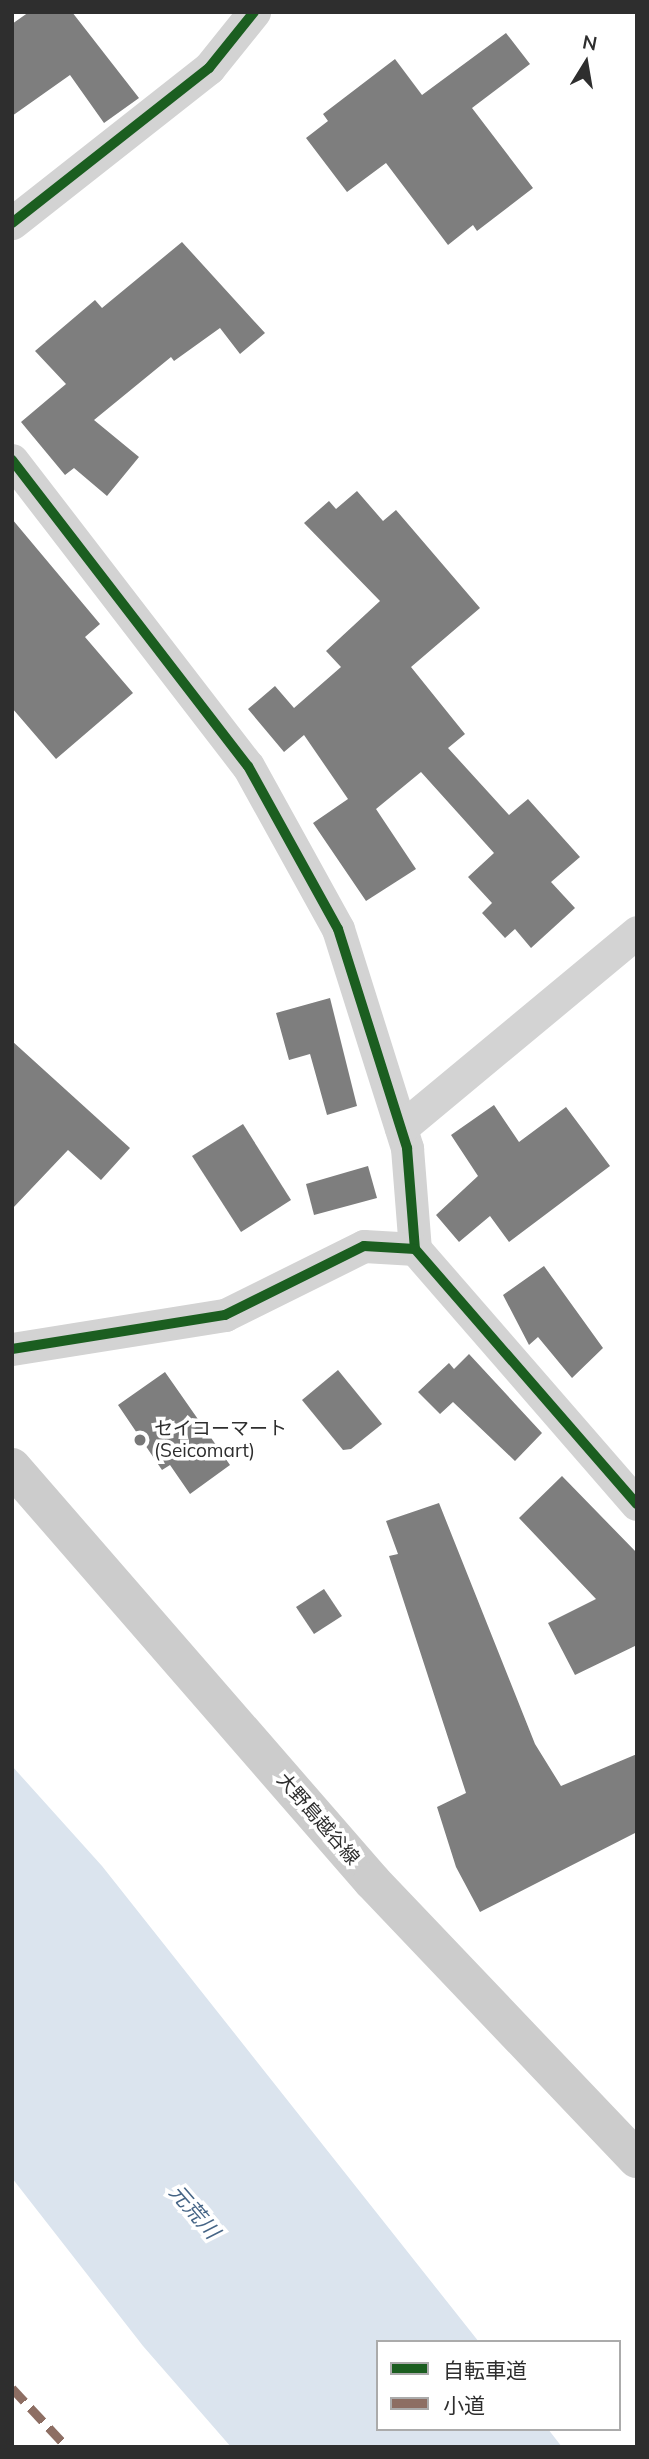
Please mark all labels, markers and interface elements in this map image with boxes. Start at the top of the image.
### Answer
north arrow [551,28,621,98]
text: N [581,29,599,56]
place label: セイコーマート (Seicomart) [154,1418,287,1462]
marker: セイコーマート (Seicomart) [132,1432,148,1448]
street label: 大野島越谷線 [272,1769,364,1869]
water label: 元荒川 [165,2179,225,2243]
legend [376,2340,621,2431]
text: 自転車道 [443,2357,527,2383]
text: 小道 [443,2392,485,2418]

